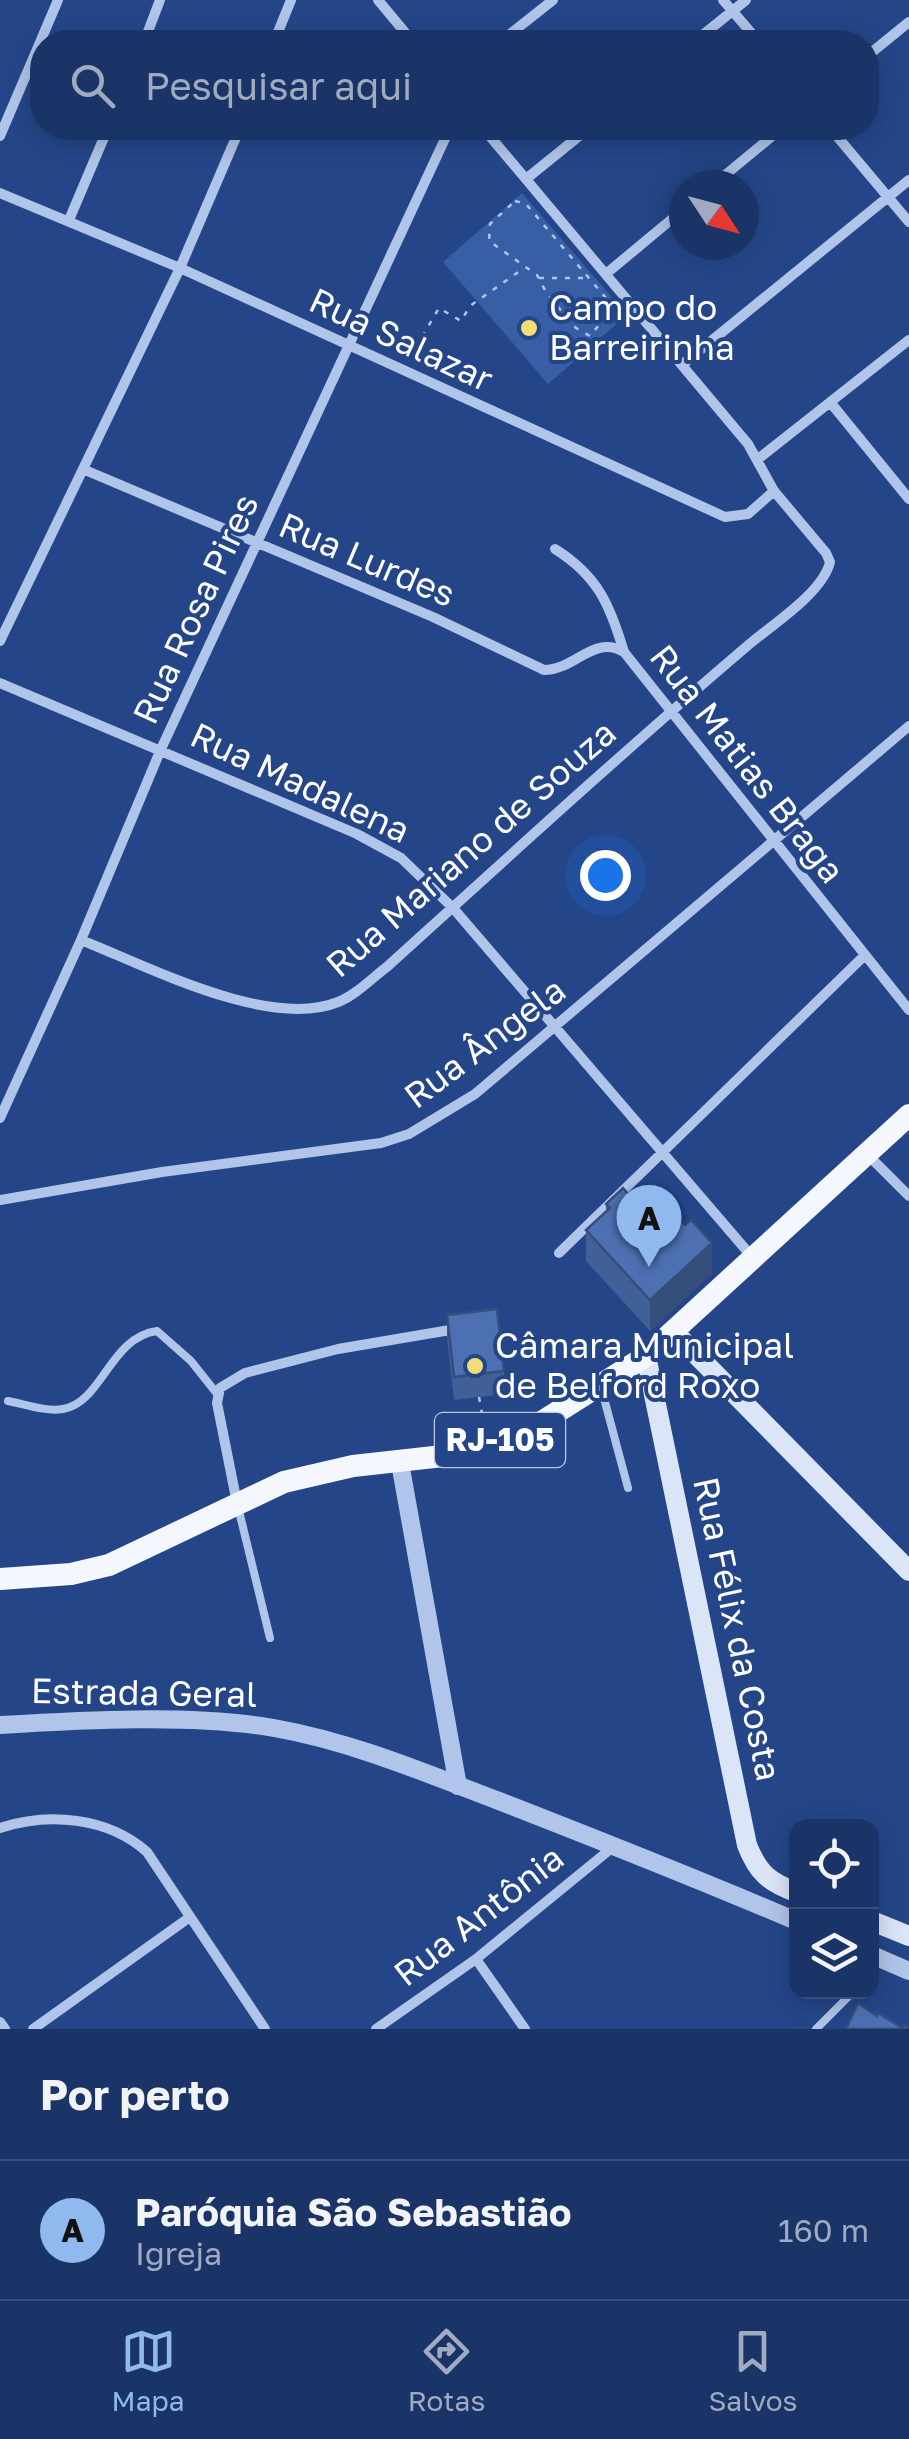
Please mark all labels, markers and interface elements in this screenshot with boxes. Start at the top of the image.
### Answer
search box [30,30,879,140]
icon: search [65,58,120,113]
text: Pesquisar aqui [145,63,412,108]
north arrow [669,170,759,260]
street label: Rua Salazar [303,278,500,400]
place label: Campo do Barreirinha [549,286,735,368]
marker: Campo do Barreirinha [518,317,540,339]
street label: Rua Rosa Pires [123,487,267,730]
street label: Rua Lurdes [273,503,462,615]
street label: Rua Matias Braga [642,636,854,891]
street label: Rua Mariano de Souza [317,711,624,985]
street label: Rua Madalena [184,713,416,851]
your location [580,850,631,901]
street label: Rua Ângela [396,968,573,1116]
pin: A [616,1184,682,1267]
place label: Câmara Municipal de Belford Roxo [495,1324,794,1406]
marker: Câmara Municipal de Belford Roxo [464,1355,486,1377]
road number: RJ-105 [435,1413,565,1467]
street label: Rua Félix da Costa [685,1473,791,1784]
street label: Estrada Geral [31,1669,258,1715]
map controls [789,1819,879,1999]
button: locate [789,1819,879,1909]
street label: Rua Antônia [385,1836,571,1994]
button: layers [789,1909,879,1999]
text: Por perto [40,2069,230,2119]
text: Paróquia São Sebastião [135,2189,572,2234]
text: A [61,2211,84,2249]
text: 160 m [778,2211,869,2249]
text: Igreja [135,2234,222,2272]
tab: Mapa [112,2324,185,2417]
tab: Rotas [408,2324,485,2417]
tab: Salvos [708,2324,797,2417]

